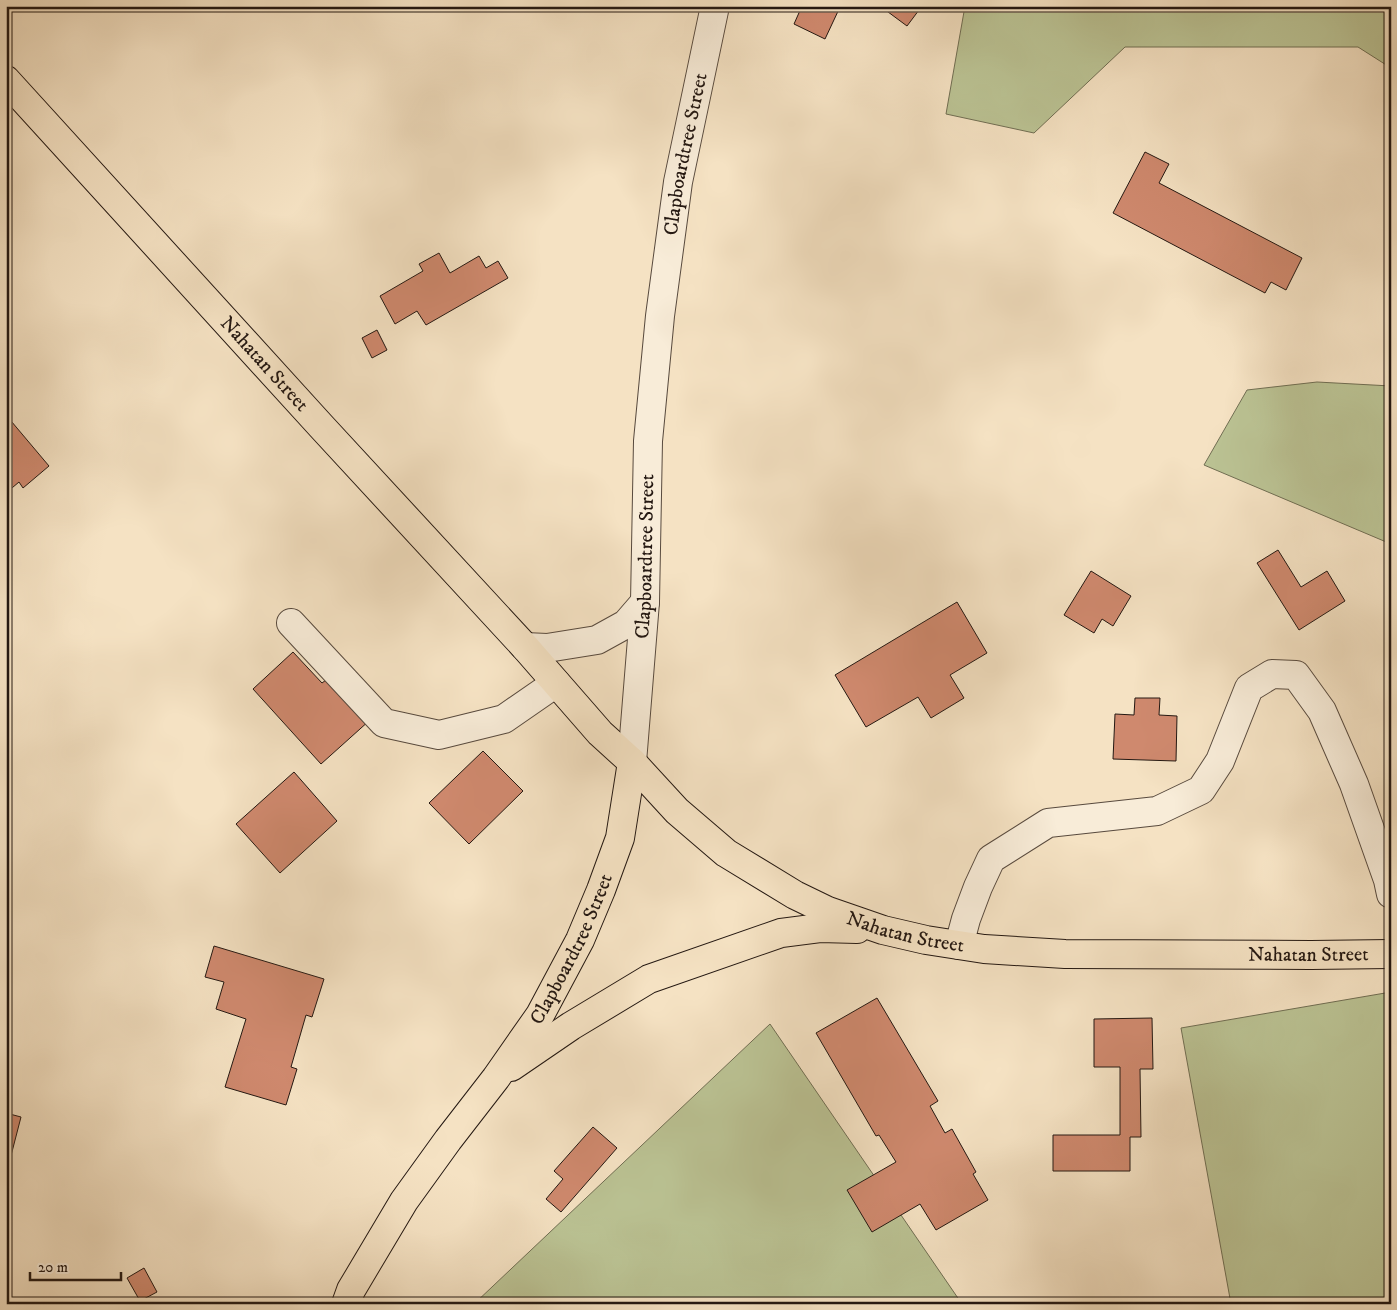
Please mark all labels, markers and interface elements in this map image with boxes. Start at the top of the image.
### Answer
street label: Clapboardtree Street [658,71,713,237]
street label: Nahatan Street [215,311,314,417]
street label: Clapboardtree Street [630,474,660,640]
street label: Clapboardtree Street [524,870,618,1030]
street label: Nahatan Street [843,906,966,958]
street label: Nahatan Street [1248,942,1369,968]
scale bar [30,1250,121,1282]
text: 20 m [38,1258,68,1277]

